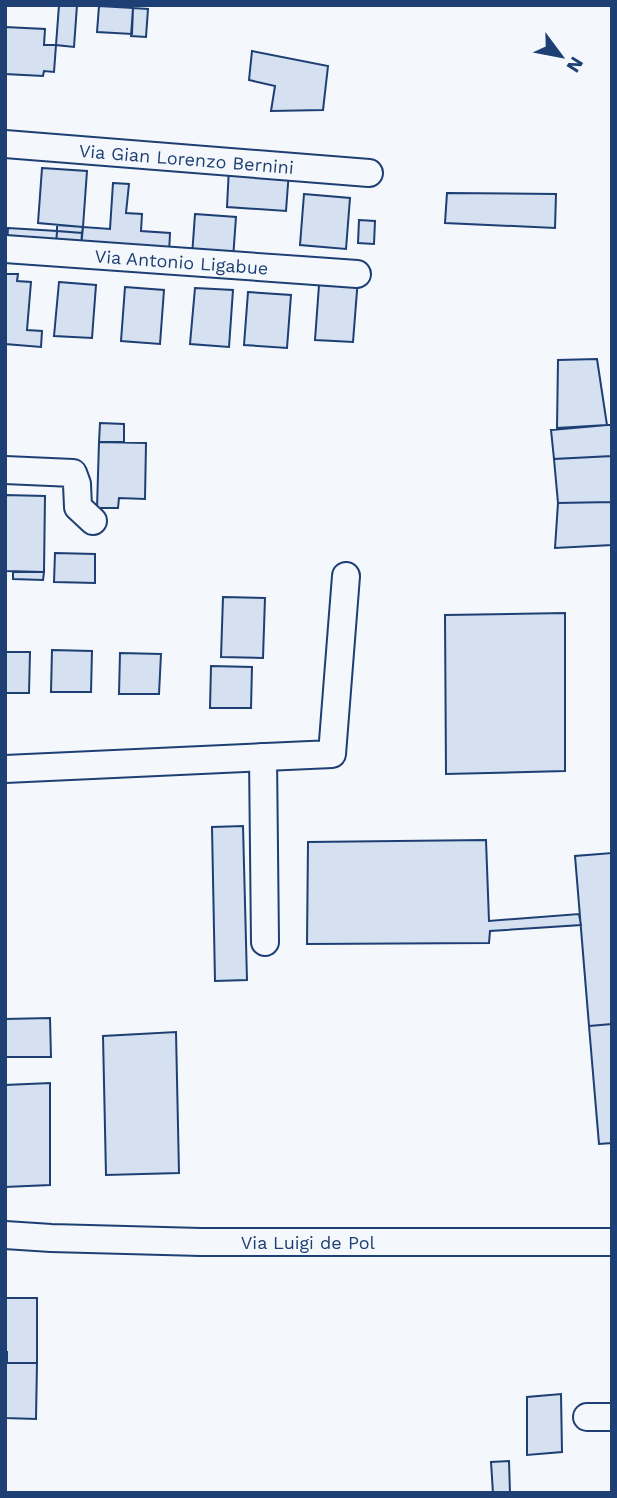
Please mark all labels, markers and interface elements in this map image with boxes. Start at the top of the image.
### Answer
north arrow [526,21,596,91]
text: N [562,53,588,77]
street label: Via Gian Lorenzo Bernini [78,139,295,177]
street label: Via Antonio Ligabue [94,245,269,278]
street label: Via Luigi de Pol [241,1232,376,1253]

